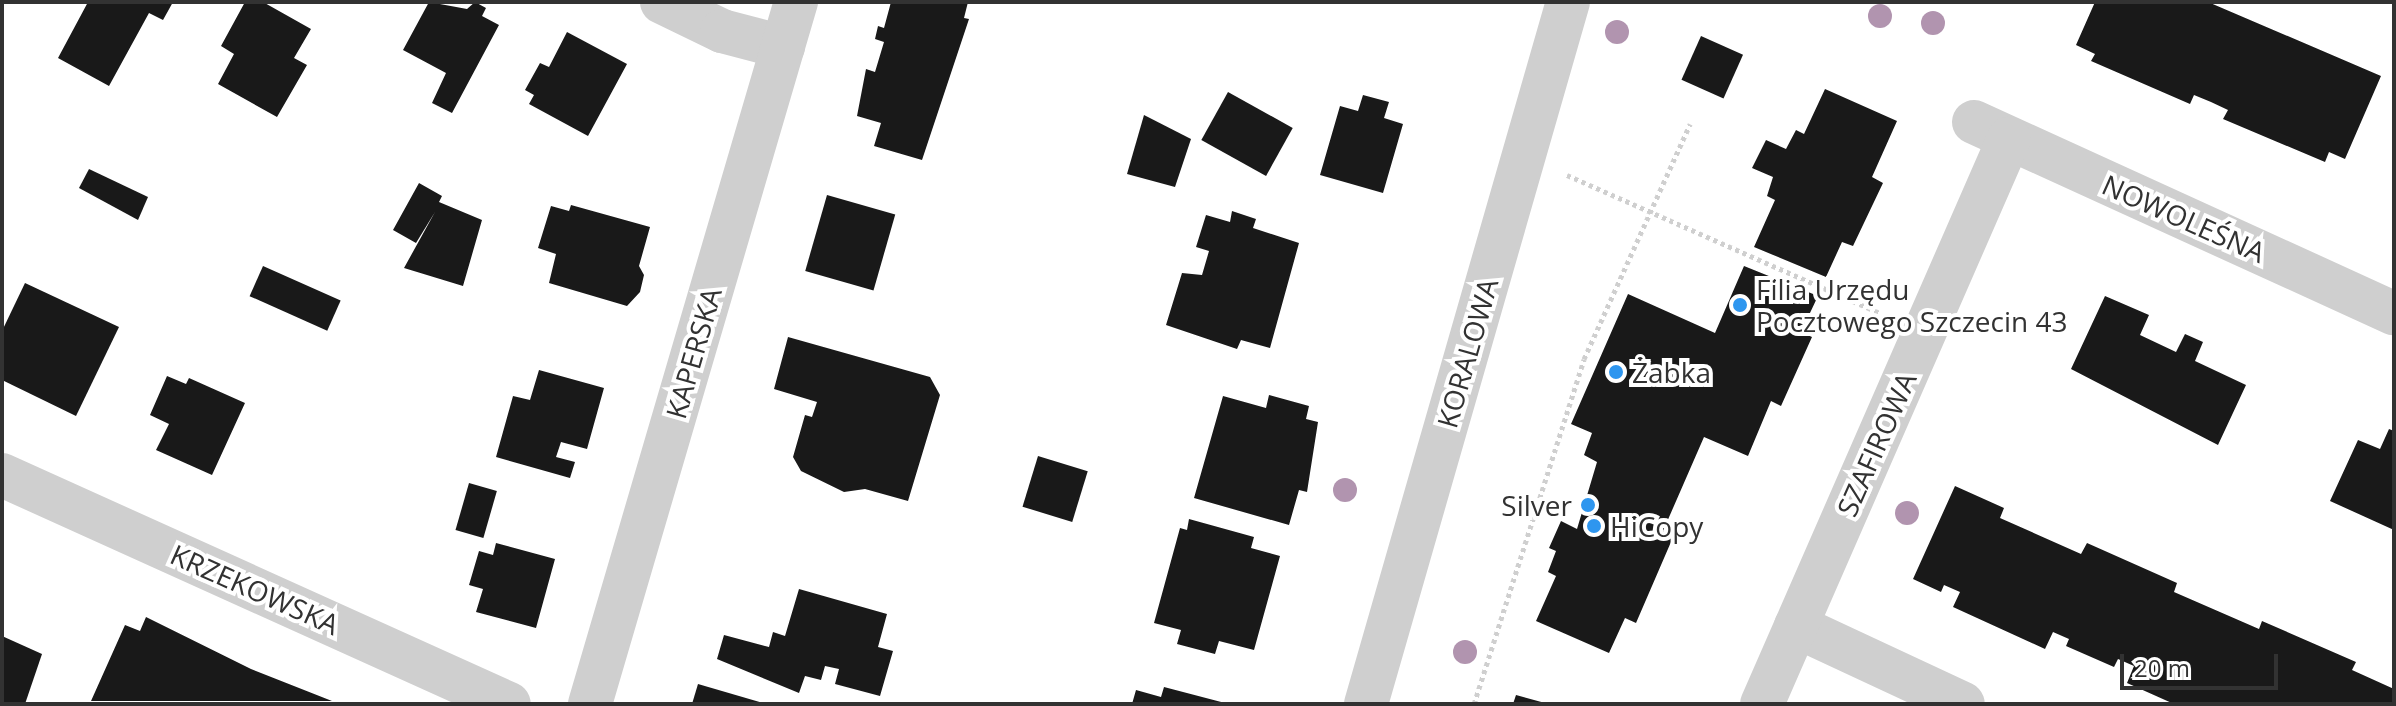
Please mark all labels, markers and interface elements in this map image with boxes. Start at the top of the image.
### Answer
street label: NOWOLEŚNA [2097,167,2271,269]
place label: Filia Urzędu Pocztowego Szczecin 43 [1756,272,2067,338]
street label: KORALOWA [1430,274,1504,432]
street label: KAPERSKA [658,284,728,422]
marker: Filia Urzędu Pocztowego Szczecin 43 [1731,296,1749,314]
place label: Żabka [1632,355,1711,389]
marker: Żabka [1607,363,1625,381]
street label: SZAFIROWA [1829,367,1923,521]
place label: Silver [1501,488,1572,522]
marker: Silver [1579,496,1597,514]
place label: HiCopy [1610,509,1703,543]
marker: HiCopy [1585,517,1603,535]
street label: KRZEKOWSKA [165,537,345,641]
scale bar [2124,638,2282,688]
text: 20 m [2134,651,2190,684]

